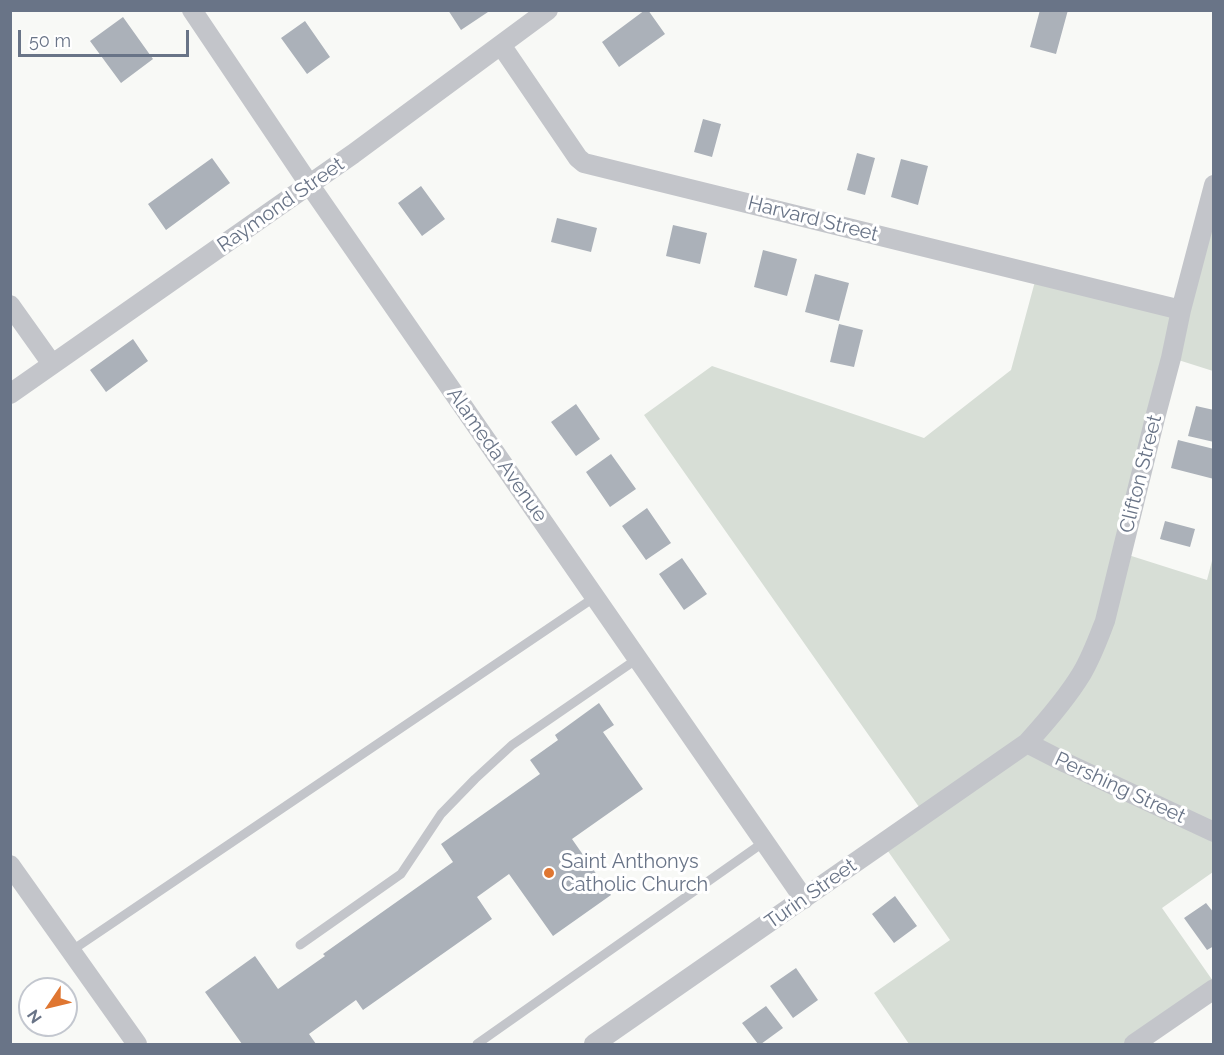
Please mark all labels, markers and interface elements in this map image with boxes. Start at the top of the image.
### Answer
scale bar [21,18,192,56]
text: 50 m [29,30,71,51]
street label: Raymond Street [213,152,349,258]
street label: Harvard Street [745,191,881,247]
street label: Alameda Avenue [442,383,552,527]
street label: Clifton Street [1115,413,1167,535]
street label: Pershing Street [1051,747,1189,829]
place label: Saint Anthonys Catholic Church [561,850,708,897]
street label: Turin Street [761,854,861,934]
marker: Saint Anthonys Catholic Church [542,866,556,880]
north arrow [18,977,78,1037]
text: N [23,1006,46,1027]

